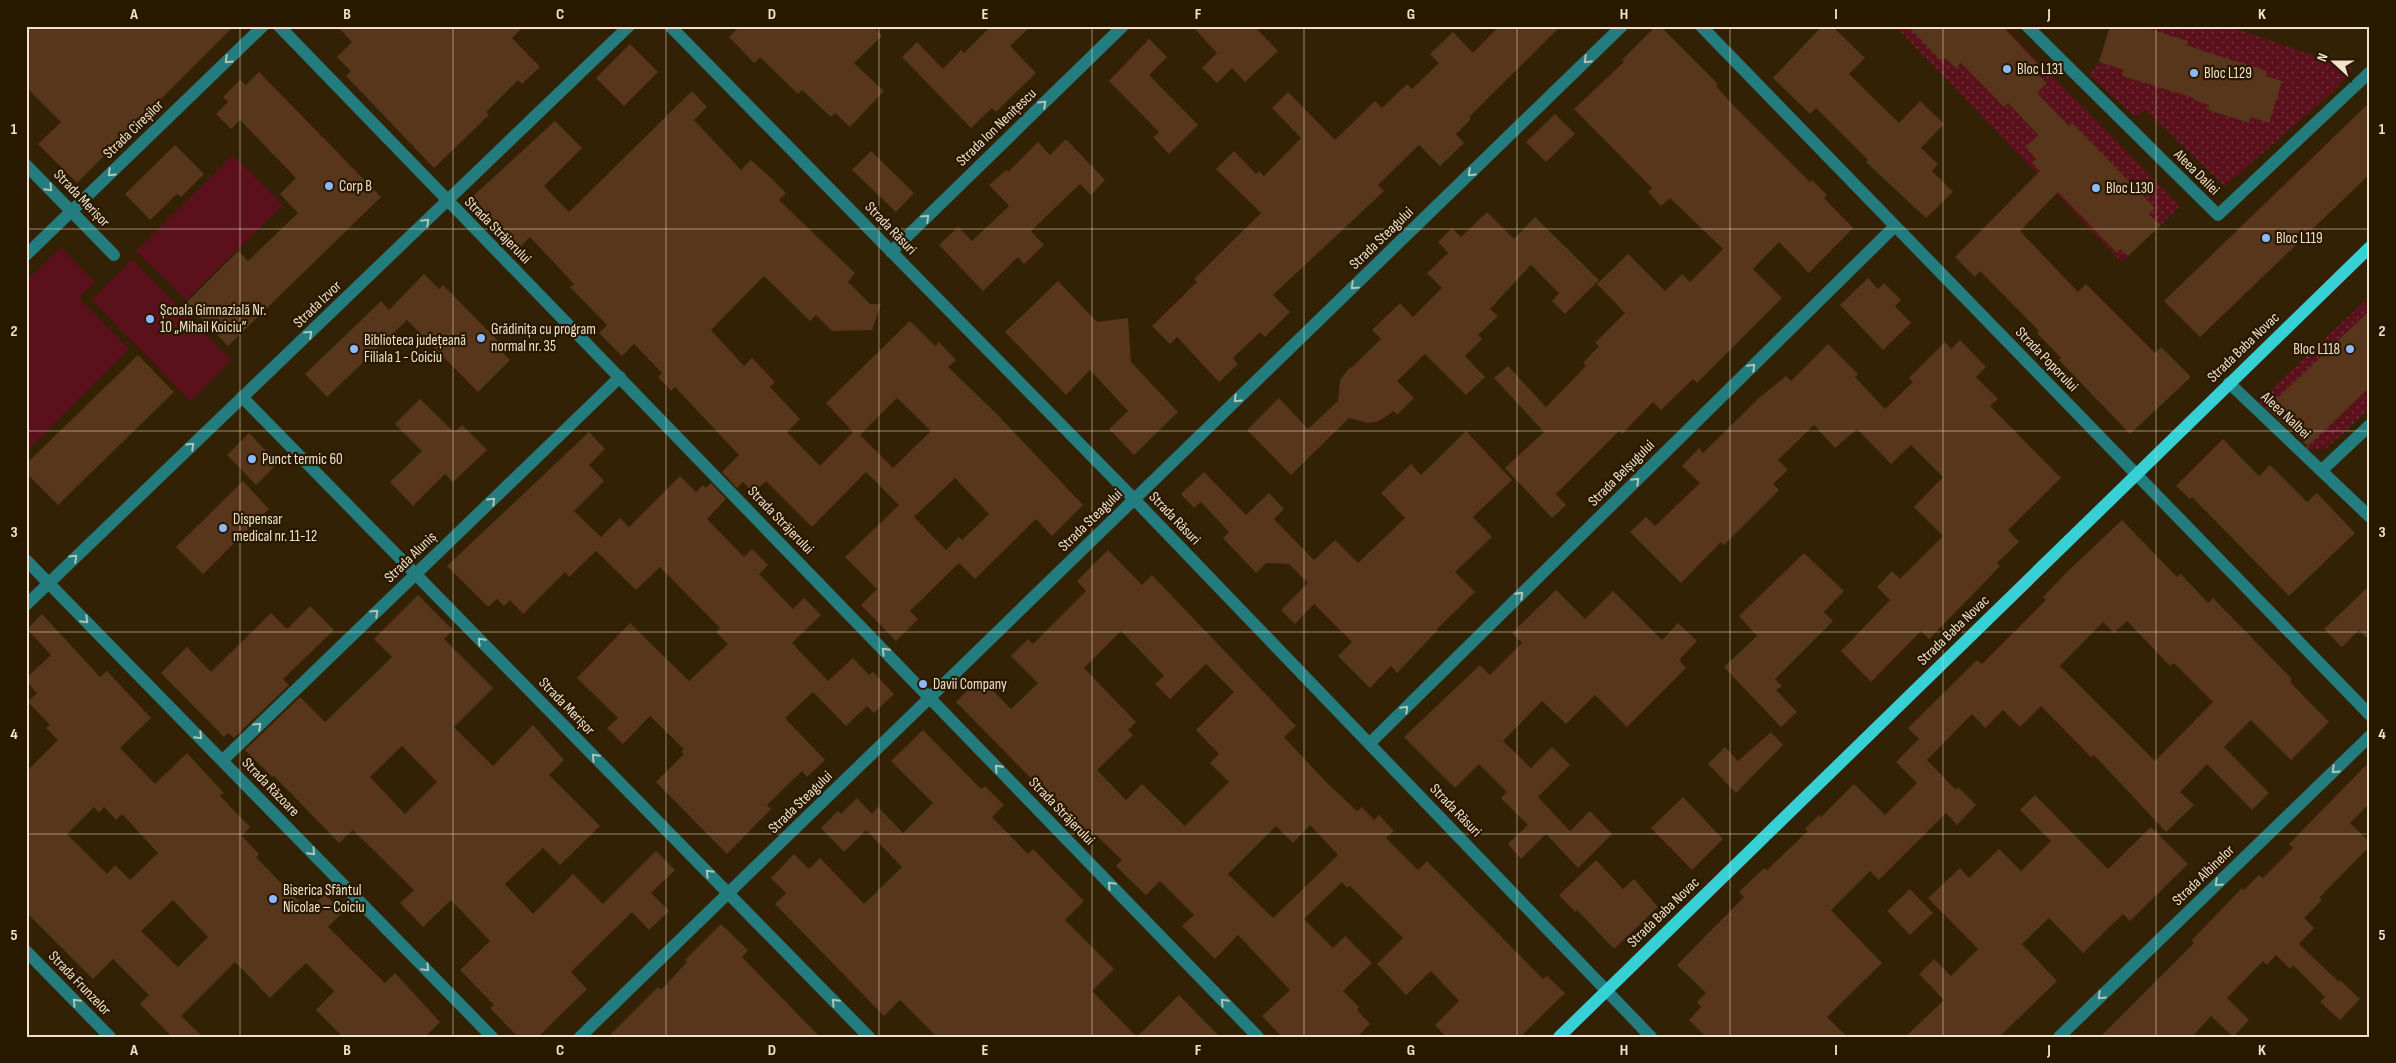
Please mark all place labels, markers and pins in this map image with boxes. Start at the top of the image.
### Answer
place label: Bloc L131 [2017,60,2064,79]
marker: Bloc L131 [2001,63,2013,75]
place label: Bloc L129 [2204,64,2252,83]
marker: Bloc L129 [2188,67,2200,79]
place label: Corp B [339,177,372,196]
place label: Bloc L130 [2106,179,2154,198]
marker: Corp B [323,180,335,192]
marker: Bloc L130 [2090,182,2102,194]
place label: Bloc L119 [2276,229,2323,248]
marker: Bloc L119 [2260,232,2272,244]
place label: Școala Gimnazială Nr. 10 „Mihail Koiciu” [160,301,266,337]
marker: Școala Gimnazială Nr. 10 „Mihail Koiciu” [144,313,156,325]
place label: Grădinița cu program normal nr. 35 [491,320,596,356]
place label: Biblioteca județeană Filiala 1 - Coiciu [364,331,466,367]
marker: Grădinița cu program normal nr. 35 [475,332,487,344]
place label: Bloc L118 [2293,340,2340,359]
marker: Biblioteca județeană Filiala 1 - Coiciu [348,343,360,355]
marker: Bloc L118 [2344,343,2356,355]
place label: Punct termic 60 [262,450,343,469]
marker: Punct termic 60 [246,453,258,465]
place label: Dispensar medical nr. 11-12 [233,510,317,546]
marker: Dispensar medical nr. 11-12 [217,522,229,534]
place label: Davii Company [933,675,1007,694]
marker: Davii Company [917,678,929,690]
place label: Biserica Sfântul Nicolae – Coiciu [283,881,365,917]
marker: Biserica Sfântul Nicolae – Coiciu [267,893,279,905]

